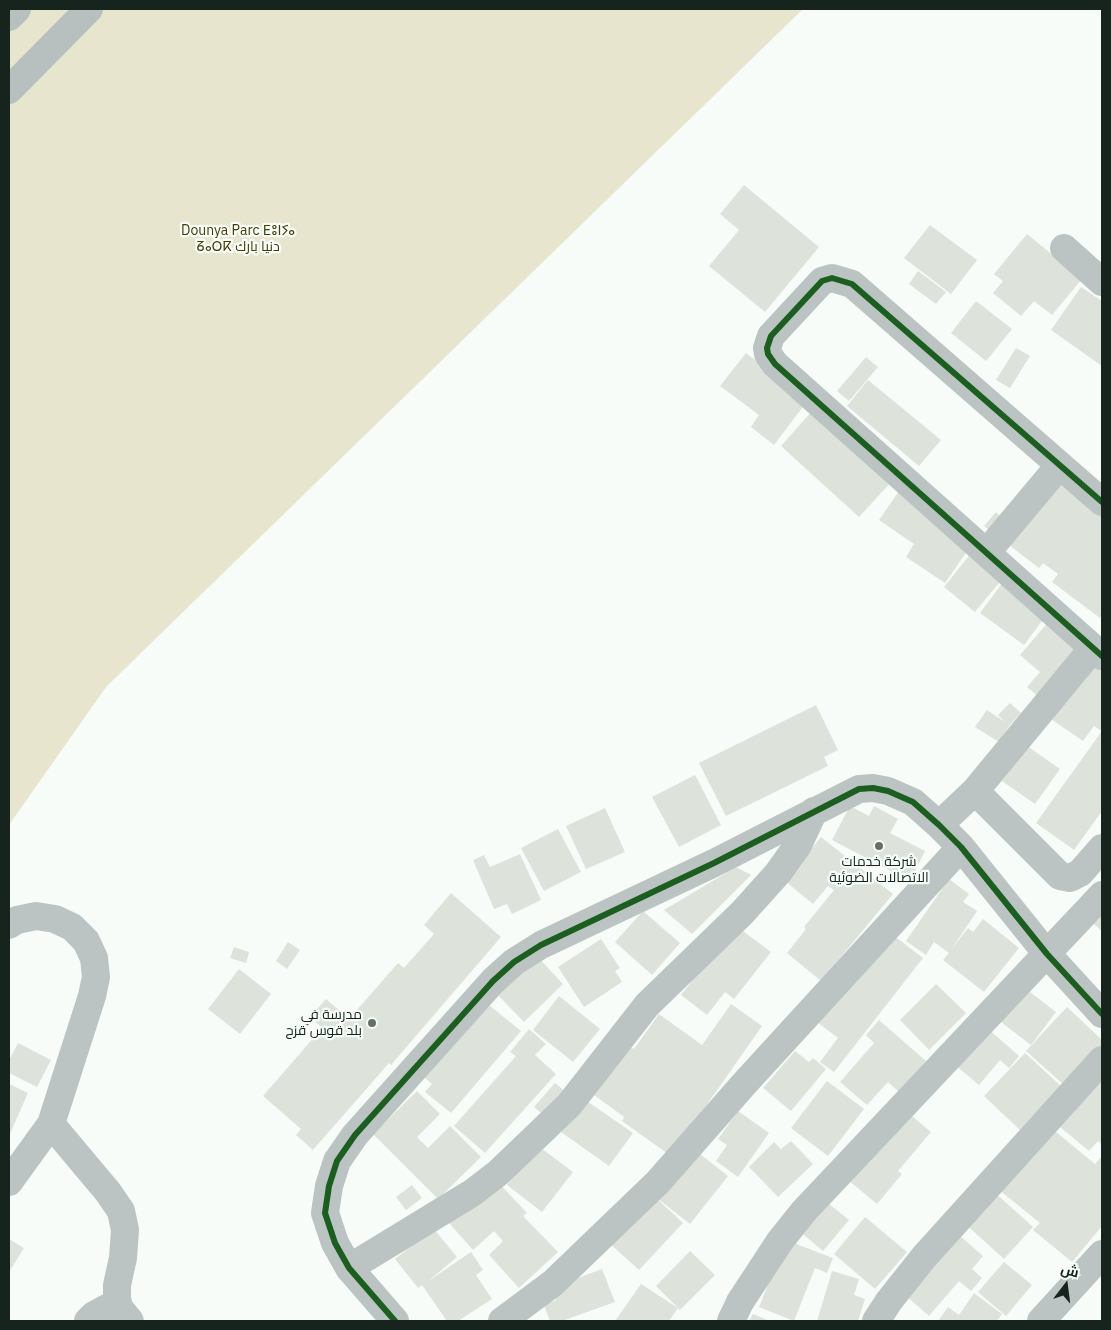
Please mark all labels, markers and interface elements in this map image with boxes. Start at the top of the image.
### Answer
park label: Dounya Parc ⴹⵓⵏⵢⴰ ⵒⴰⵔⴽ دنيا بارك [181,223,295,256]
marker: شركة خدمات الاتصالات الضوئية [873,840,885,852]
place label: شركة خدمات الاتصالات الضوئية [829,854,929,886]
place label: مدرسة في بلد قوس قزح [286,1007,362,1040]
marker: مدرسة في بلد قوس قزح [366,1017,378,1029]
text: ش [1059,1259,1081,1282]
north arrow [1041,1260,1091,1310]

